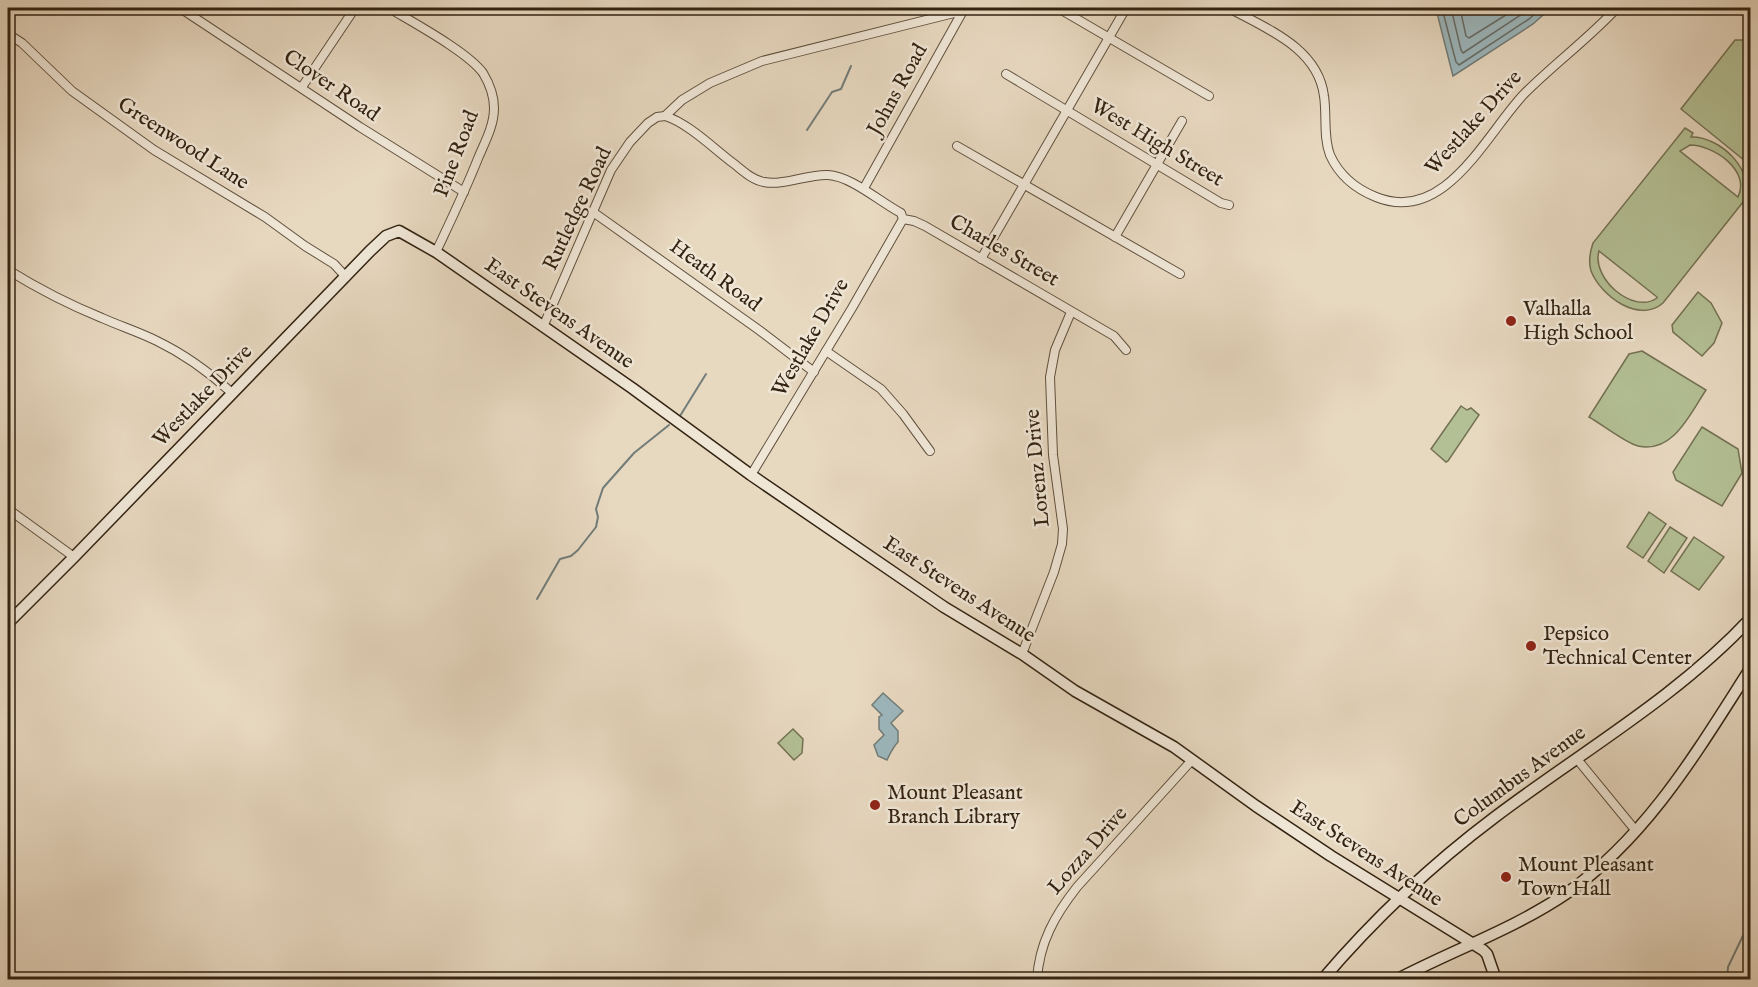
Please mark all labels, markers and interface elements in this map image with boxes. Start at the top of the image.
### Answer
street label: Johns Road [861,39,935,142]
street label: Clover Road [278,44,385,128]
street label: Westlake Drive [1420,65,1529,181]
street label: Greenwood Lane [112,91,254,197]
street label: West High Street [1085,93,1229,193]
street label: Pine Road [428,106,486,201]
street label: Rutledge Road [538,142,619,275]
street label: Charles Street [944,209,1064,293]
street label: Heath Road [664,234,767,319]
street label: East Stevens Avenue [479,252,639,376]
street label: Westlake Drive [766,274,856,402]
place label: Valhalla High School [1522,296,1633,347]
marker: Valhalla High School [1504,314,1518,328]
street label: Westlake Drive [147,339,259,453]
street label: Lorenz Drive [1019,408,1057,528]
street label: East Stevens Avenue [878,531,1041,650]
place label: Pepsico Technical Center [1543,621,1692,672]
marker: Pepsico Technical Center [1524,639,1538,653]
street label: Columbus Avenue [1449,720,1592,834]
place label: Mount Pleasant Branch Library [887,780,1023,831]
street label: East Stevens Avenue [1285,795,1448,914]
marker: Mount Pleasant Branch Library [868,798,882,812]
street label: Lozza Drive [1042,801,1134,901]
place label: Mount Pleasant Town Hall [1518,852,1654,903]
marker: Mount Pleasant Town Hall [1499,870,1513,884]

